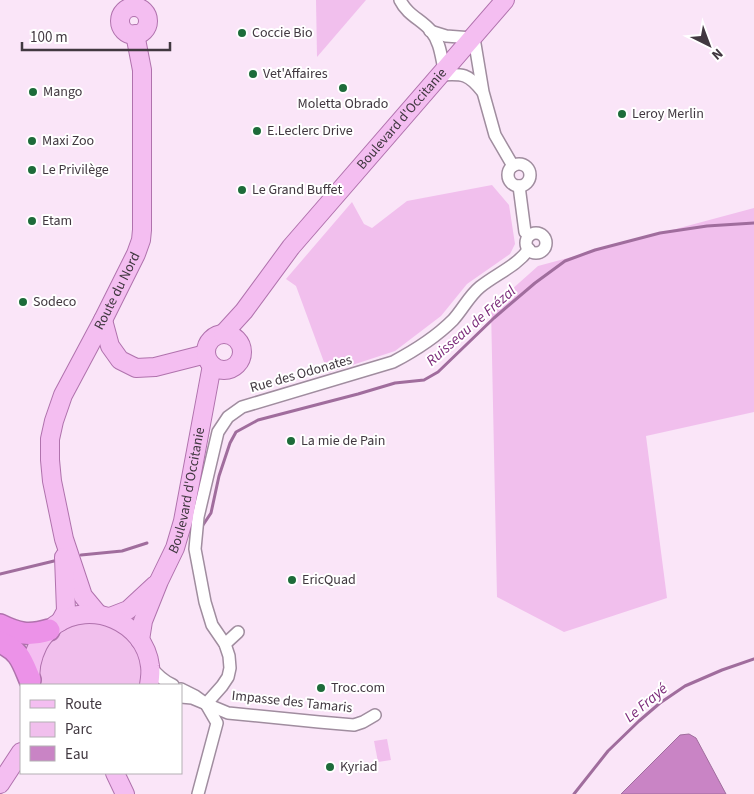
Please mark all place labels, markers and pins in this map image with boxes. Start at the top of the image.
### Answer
place label: Coccie Bio [252,23,313,43]
marker: Coccie Bio [236,27,248,39]
place label: Vet'Affaires [263,64,328,84]
marker: Vet'Affaires [247,68,259,80]
place label: Mango [43,82,82,102]
marker: Moletta Obrado [337,82,349,94]
marker: Mango [27,86,39,98]
place label: Moletta Obrado [298,94,388,114]
place label: Leroy Merlin [632,104,704,124]
marker: Leroy Merlin [616,108,628,120]
place label: E.Leclerc Drive [267,121,353,141]
marker: E.Leclerc Drive [251,125,263,137]
place label: Maxi Zoo [42,131,94,151]
marker: Maxi Zoo [26,135,38,147]
place label: Le Privilège [42,160,109,180]
marker: Le Privilège [26,164,38,176]
place label: Le Grand Buffet [252,180,342,200]
marker: Le Grand Buffet [236,184,248,196]
place label: Etam [42,211,72,231]
marker: Etam [26,215,38,227]
place label: Sodeco [33,292,76,312]
marker: Sodeco [17,296,29,308]
place label: La mie de Pain [301,431,385,451]
marker: La mie de Pain [285,435,297,447]
place label: EricQuad [302,570,356,590]
marker: EricQuad [286,574,298,586]
place label: Troc.com [331,678,385,698]
marker: Troc.com [315,682,327,694]
place label: Kyriad [340,757,378,777]
marker: Kyriad [324,761,336,773]

